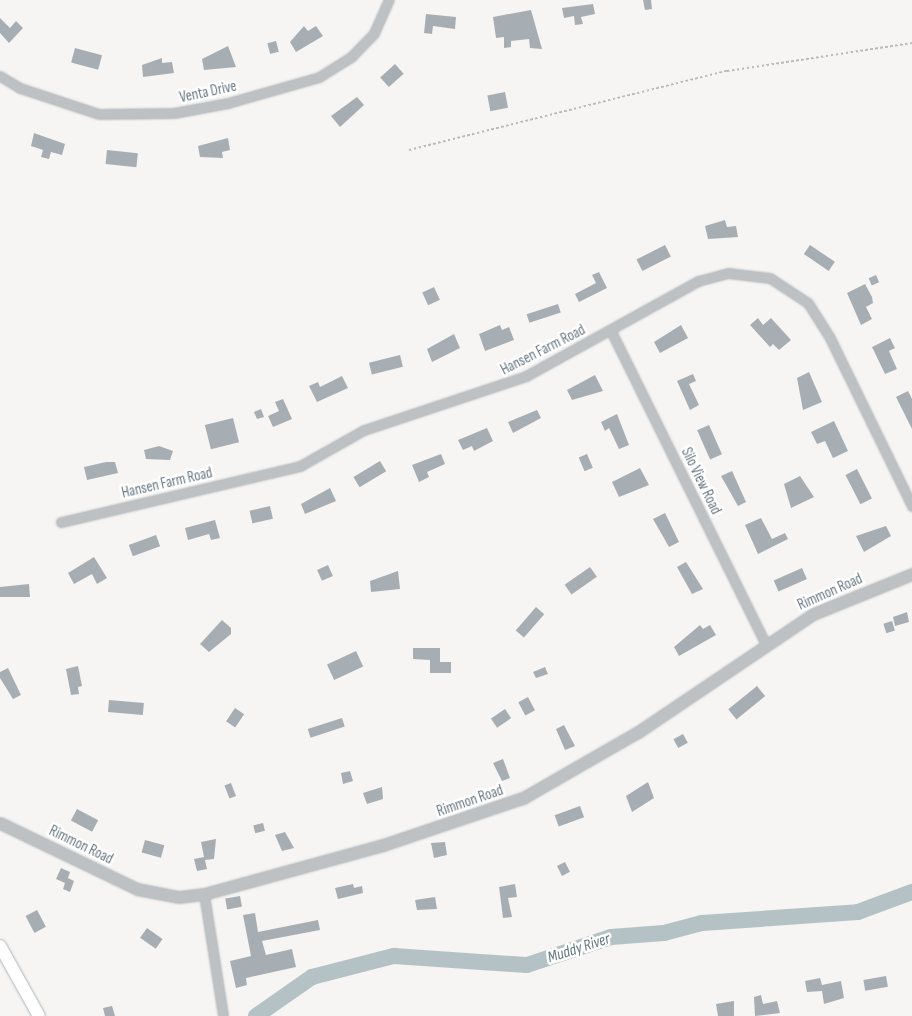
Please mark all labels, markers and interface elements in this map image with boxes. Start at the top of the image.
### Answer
street label: Venta Drive [178,77,238,107]
street label: Hansen Farm Road [498,321,588,379]
street label: Silo View Road [677,445,725,517]
street label: Hansen Farm Road [120,464,214,502]
street label: Rimmon Road [795,570,865,614]
street label: Rimmon Road [434,781,506,821]
street label: Rimmon Road [46,822,116,868]
water label: Muddy River [545,930,613,968]

